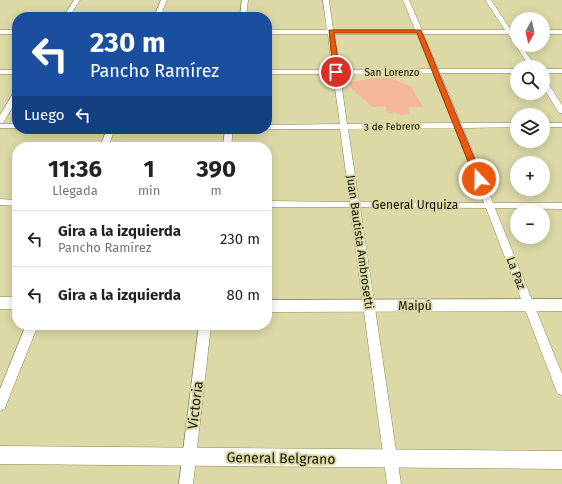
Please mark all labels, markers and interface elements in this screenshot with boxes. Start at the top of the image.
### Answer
north arrow [510,12,550,52]
map controls [510,12,550,244]
text: 230 m [90,26,166,59]
icon: left [24,28,76,80]
pin [319,55,353,89]
text: Pancho Ramírez [90,60,219,82]
button: search [510,60,550,100]
icon: arrive [325,61,347,83]
street label: San Lorenzo [365,67,420,79]
icon: left [72,104,94,126]
text: Luego [24,106,64,124]
button: layers [510,108,550,148]
street label: 3 de Febrero [364,121,420,133]
text: 11:36 [48,155,102,183]
text: 1 [144,155,155,183]
text: 390 [196,155,236,183]
button: + [510,156,550,196]
position arrow [458,158,500,200]
street label: Juan Bautista Ambrosetti [344,174,376,310]
text: Llegada [52,183,98,198]
text: min [138,183,160,198]
text: m [211,183,222,198]
street label: General Urquiza [372,198,458,212]
button: − [510,204,550,244]
text: Gira a la izquierda [58,222,181,240]
icon: left [24,228,46,250]
text: 230 m [220,230,260,248]
text: Pancho Ramírez [58,240,151,255]
street label: La Paz [503,255,529,291]
icon: left [24,284,46,306]
text: Gira a la izquierda [58,286,181,304]
text: 80 m [227,286,260,304]
street label: Maipú [398,299,432,313]
street label: Victoria [184,380,207,430]
street label: General Belgrano [226,449,336,468]

